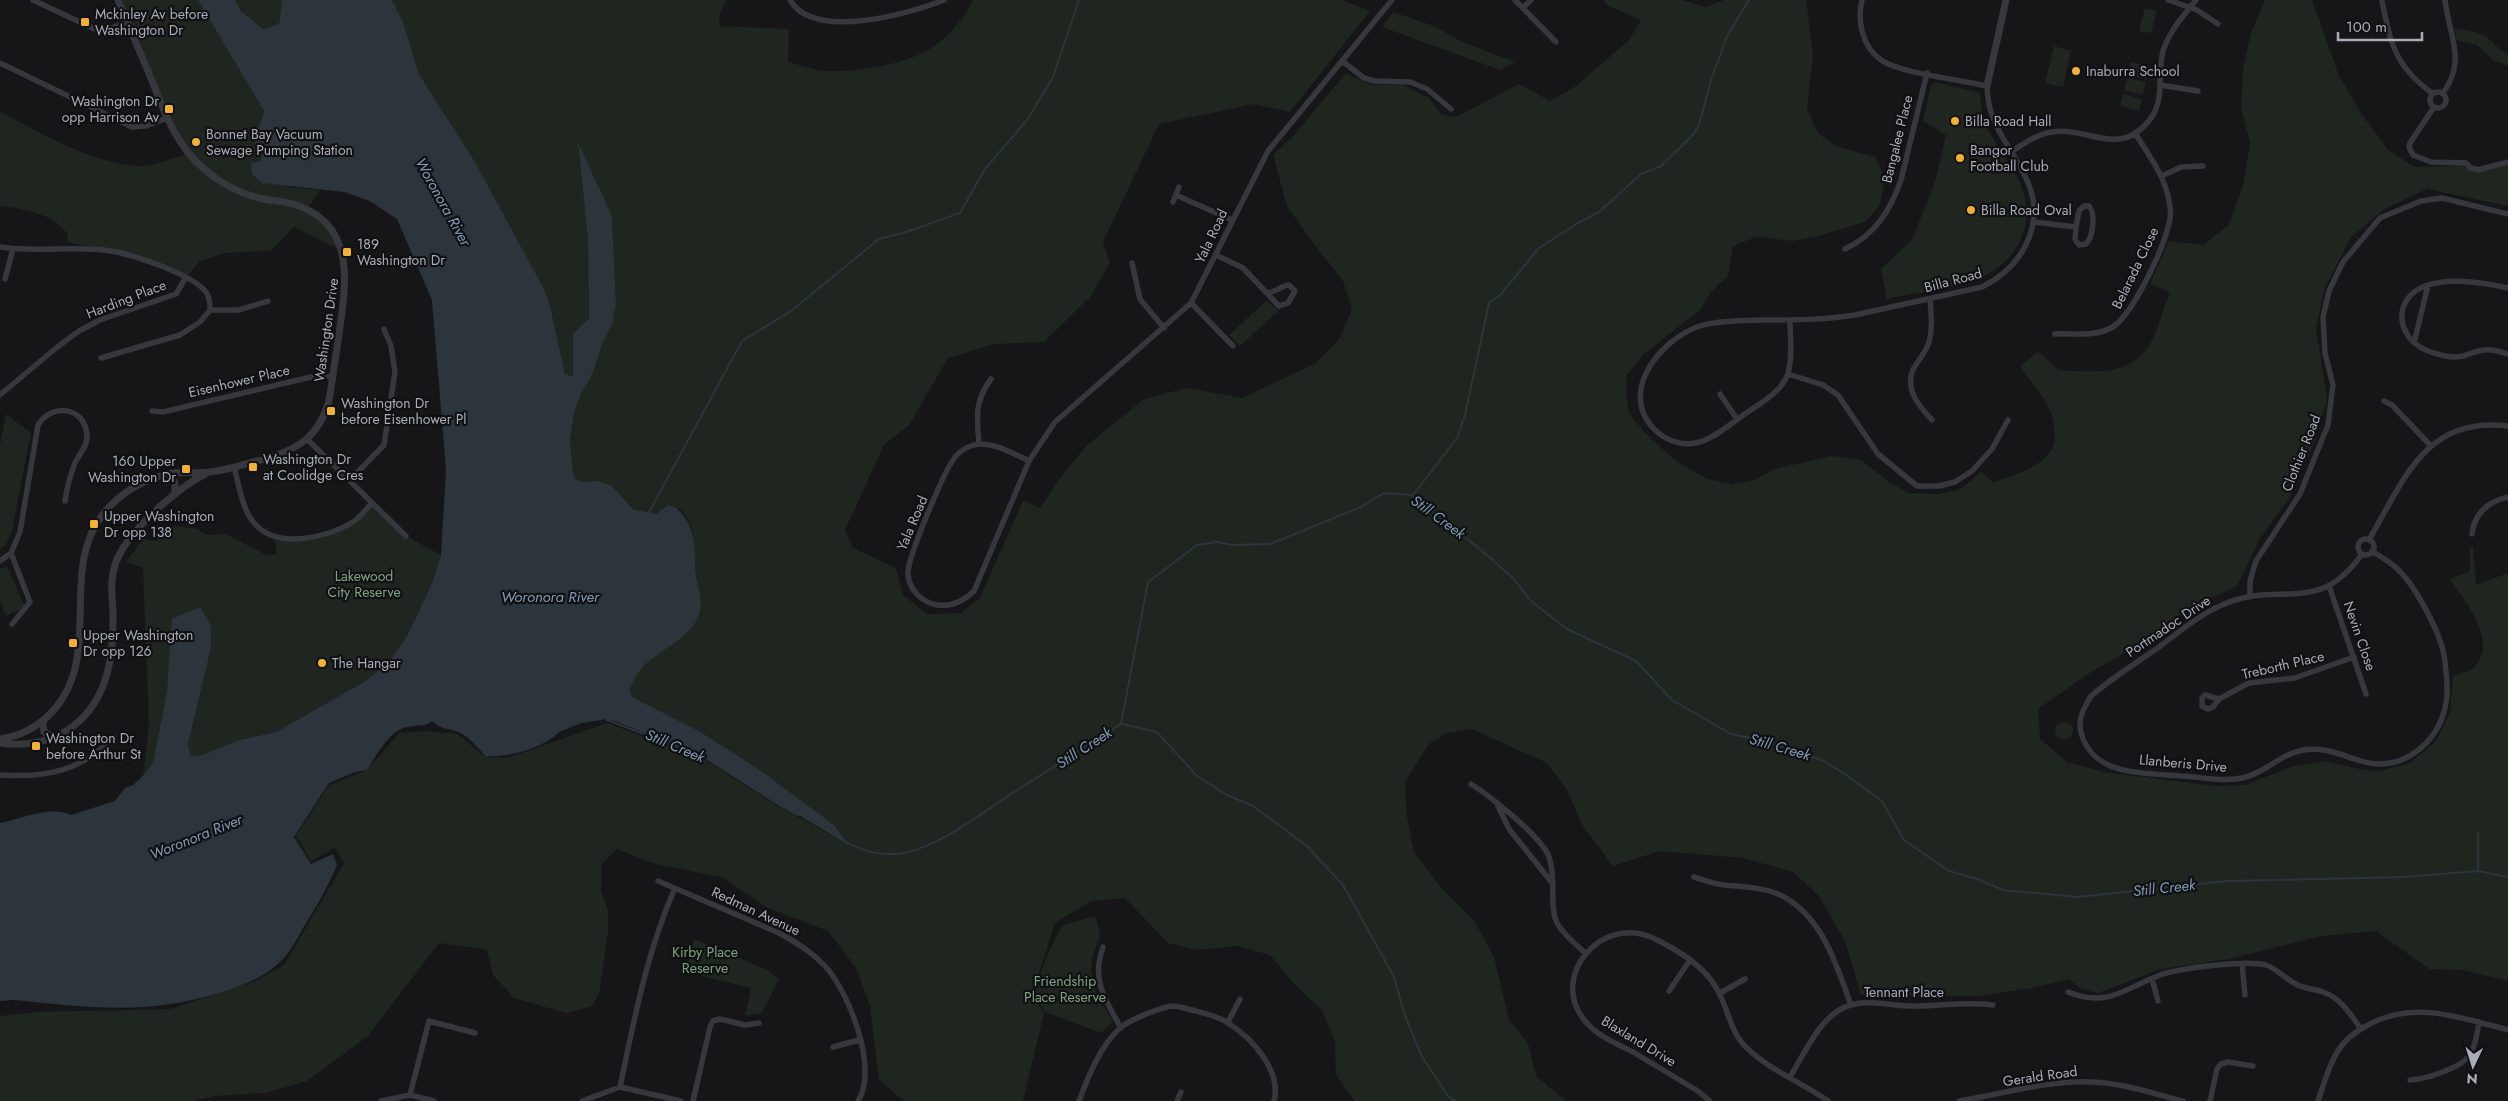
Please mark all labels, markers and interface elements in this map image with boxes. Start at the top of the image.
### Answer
place label: Mckinley Av before Washington Dr [95,4,208,40]
scale bar [2338,10,2422,42]
marker: Mckinley Av before Washington Dr [79,16,91,28]
text: 100 m [2346,16,2387,38]
place label: Inaburra School [2086,61,2180,81]
marker: Inaburra School [2070,65,2082,77]
place label: Washington Dr opp Harrison Av [62,91,160,127]
street label: Bangalee Place [1876,93,1918,185]
marker: Washington Dr opp Harrison Av [163,103,175,115]
place label: Billa Road Hall [1965,111,2051,131]
marker: Billa Road Hall [1949,115,1961,127]
place label: Bonnet Bay Vacuum Sewage Pumping Station [206,124,353,160]
marker: Bonnet Bay Vacuum Sewage Pumping Station [190,136,202,148]
place label: Bangor Football Club [1970,140,2049,176]
marker: Bangor Football Club [1954,152,1966,164]
water label: Woronora River [410,154,477,251]
place label: Billa Road Oval [1981,200,2072,220]
marker: Billa Road Oval [1965,204,1977,216]
street label: Yala Road [1190,206,1232,266]
street label: Belarada Close [2107,224,2163,312]
place label: 189 Washington Dr [357,234,445,270]
marker: 189 Washington Dr [341,246,353,258]
street label: Billa Road [1922,263,1984,297]
street label: Harding Place [83,275,169,323]
street label: Washington Drive [309,277,343,383]
street label: Eisenhower Place [186,360,292,402]
place label: Washington Dr before Eisenhower Pl [341,393,467,429]
marker: Washington Dr before Eisenhower Pl [325,405,337,417]
street label: Clothier Road [2277,412,2325,494]
place label: Washington Dr at Coolidge Cres [263,449,364,485]
place label: 160 Upper Washington Dr [88,451,176,487]
marker: Washington Dr at Coolidge Cres [247,461,259,473]
marker: 160 Upper Washington Dr [180,463,192,475]
water label: Still Creek [1406,490,1470,545]
street label: Yala Road [892,493,932,553]
place label: Upper Washington Dr opp 138 [104,506,214,542]
marker: Upper Washington Dr opp 138 [88,518,100,530]
park label: Lakewood City Reserve [327,566,401,602]
water label: Woronora River [501,586,600,608]
street label: Portmadoc Drive [2122,590,2214,662]
street label: Nevin Close [2339,598,2381,674]
place label: Upper Washington Dr opp 126 [83,625,193,661]
marker: Upper Washington Dr opp 126 [67,637,79,649]
street label: Treborth Place [2240,646,2326,684]
place label: The Hangar [332,653,401,673]
marker: The Hangar [316,657,328,669]
water label: Still Creek [1052,721,1117,774]
water label: Still Creek [642,724,709,769]
place label: Washington Dr before Arthur St [46,728,142,764]
water label: Still Creek [1747,728,1814,766]
marker: Washington Dr before Arthur St [30,740,42,752]
street label: Llanberis Drive [2138,749,2228,777]
water label: Woronora River [146,808,246,866]
water label: Still Creek [2132,874,2197,902]
street label: Redman Avenue [708,882,804,940]
park label: Kirby Place Reserve [672,942,738,978]
park label: Friendship Place Reserve [1024,971,1106,1007]
street label: Tennant Place [1864,982,1944,1002]
street label: Blaxland Drive [1598,1011,1680,1071]
north arrow [2448,1041,2498,1091]
street label: Gerald Road [2001,1061,2079,1091]
text: N [2466,1069,2478,1089]

